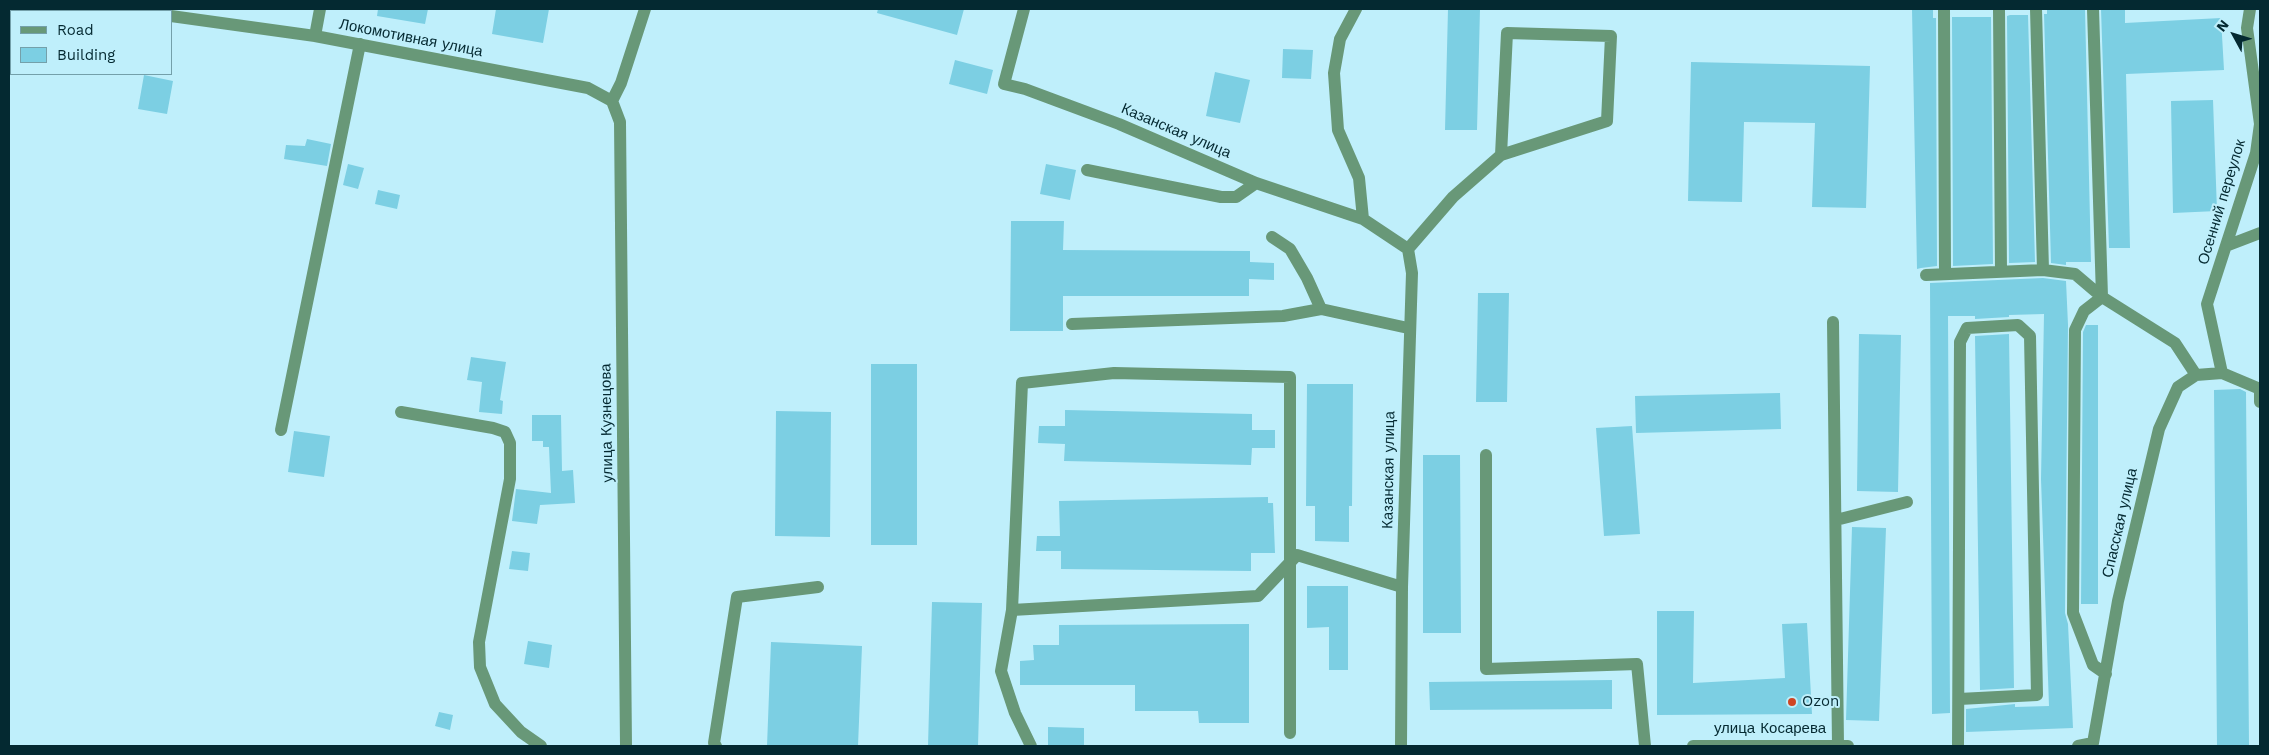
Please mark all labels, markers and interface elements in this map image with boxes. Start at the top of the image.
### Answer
legend [10,10,172,75]
north arrow [2209,10,2259,60]
street label: Локомотивная улица [338,15,484,61]
text: N [2213,16,2232,35]
text: Road [57,21,94,39]
text: Building [57,46,115,64]
street label: Казанская улица [1118,100,1234,162]
street label: Осенний переулок [2194,137,2250,267]
street label: улица Кузнецова [597,363,617,483]
street label: Казанская улица [1379,411,1399,529]
street label: Спасская улица [2099,466,2141,580]
place label: Ozon [1802,693,1839,711]
marker: Ozon [1786,696,1798,708]
street label: улица Косарева [1714,720,1826,738]

